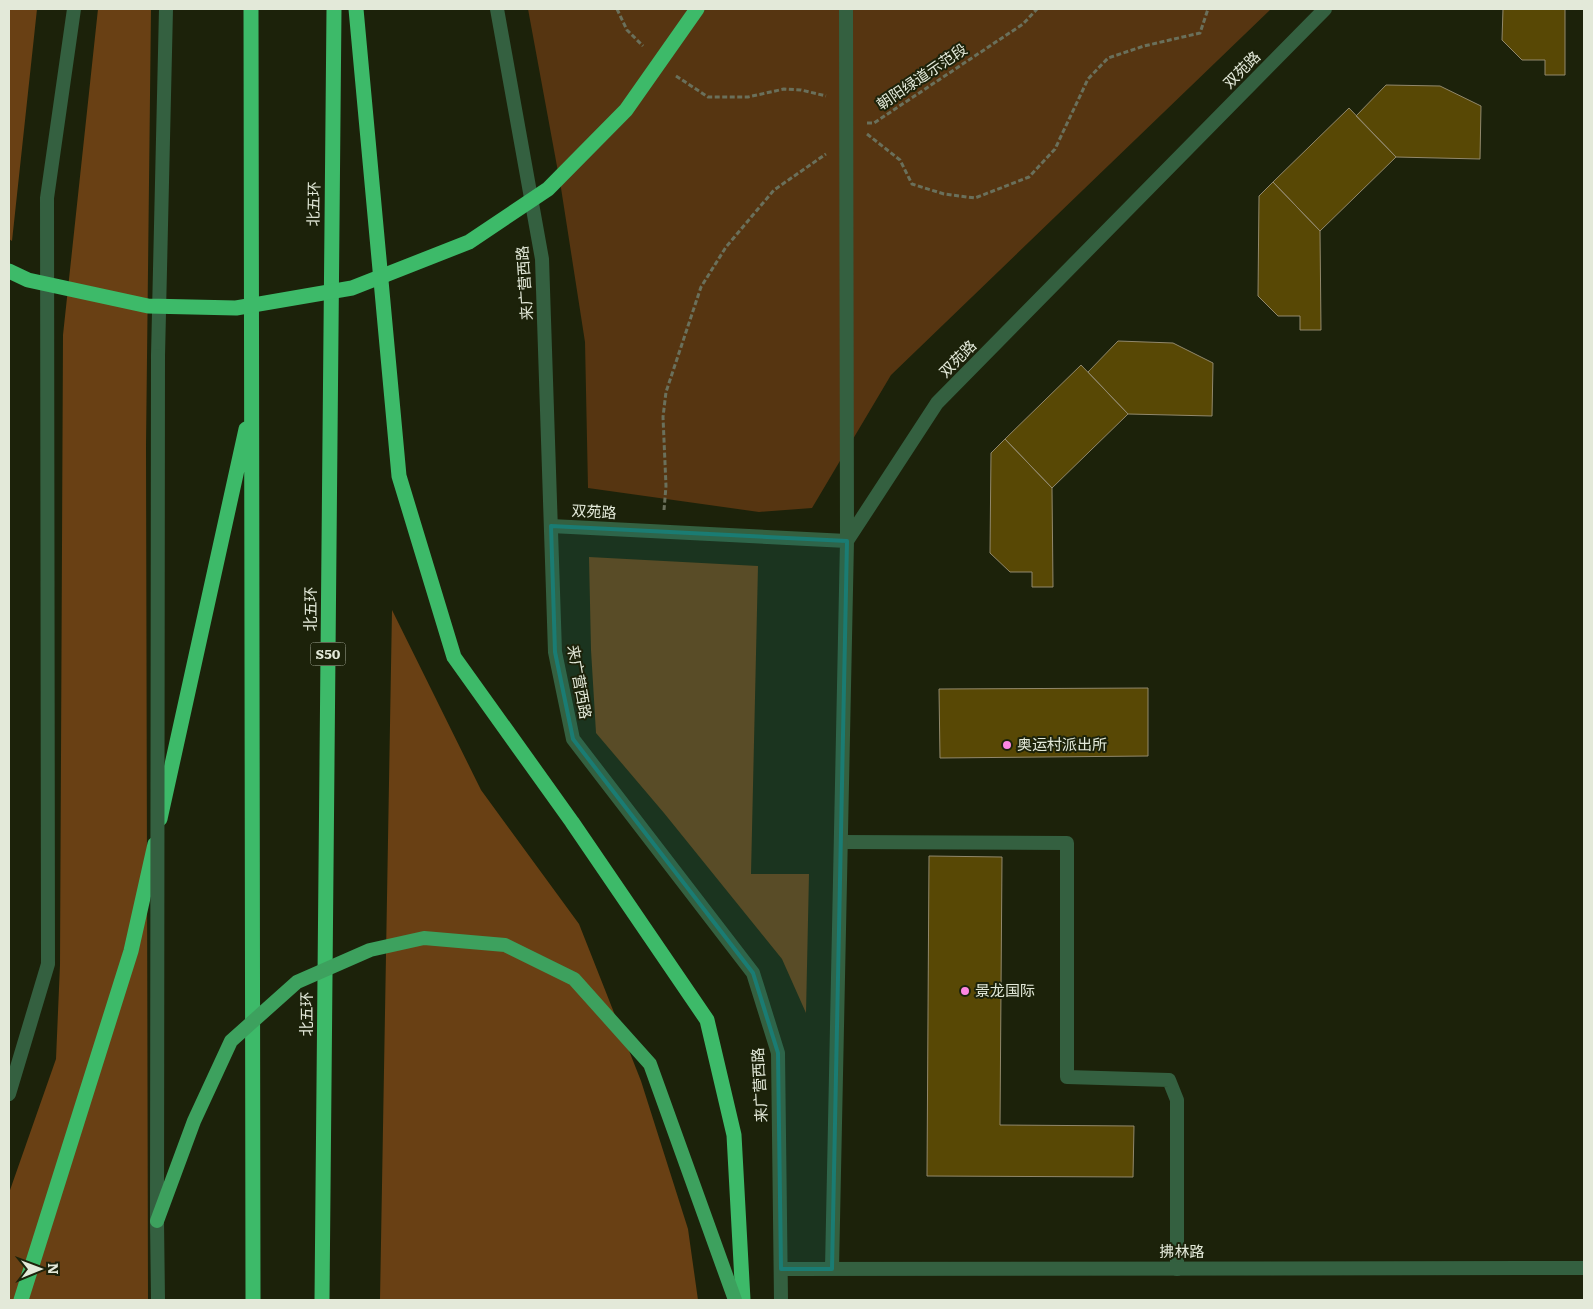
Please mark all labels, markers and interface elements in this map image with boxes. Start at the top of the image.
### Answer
street label: 朝阳绿道示范段 [871,37,971,115]
street label: 双苑路 [1217,45,1265,93]
street label: 北五环 [301,181,324,227]
street label: 来广营西路 [509,245,538,321]
street label: 双苑路 [933,334,981,382]
street label: 双苑路 [571,498,617,523]
street label: 北五环 [298,586,321,632]
road number: S50 [310,642,346,666]
street label: 来广营西路 [563,643,598,721]
place label: 奥运村派出所 [1017,732,1107,755]
marker: 奥运村派出所 [1001,739,1013,751]
place label: 景龙国际 [975,978,1035,1001]
marker: 景龙国际 [959,985,971,997]
street label: 北五环 [294,991,317,1037]
street label: 来广营西路 [745,1047,772,1123]
street label: 拂林路 [1159,1239,1205,1262]
north arrow [15,1244,65,1294]
text: N [44,1263,64,1275]

